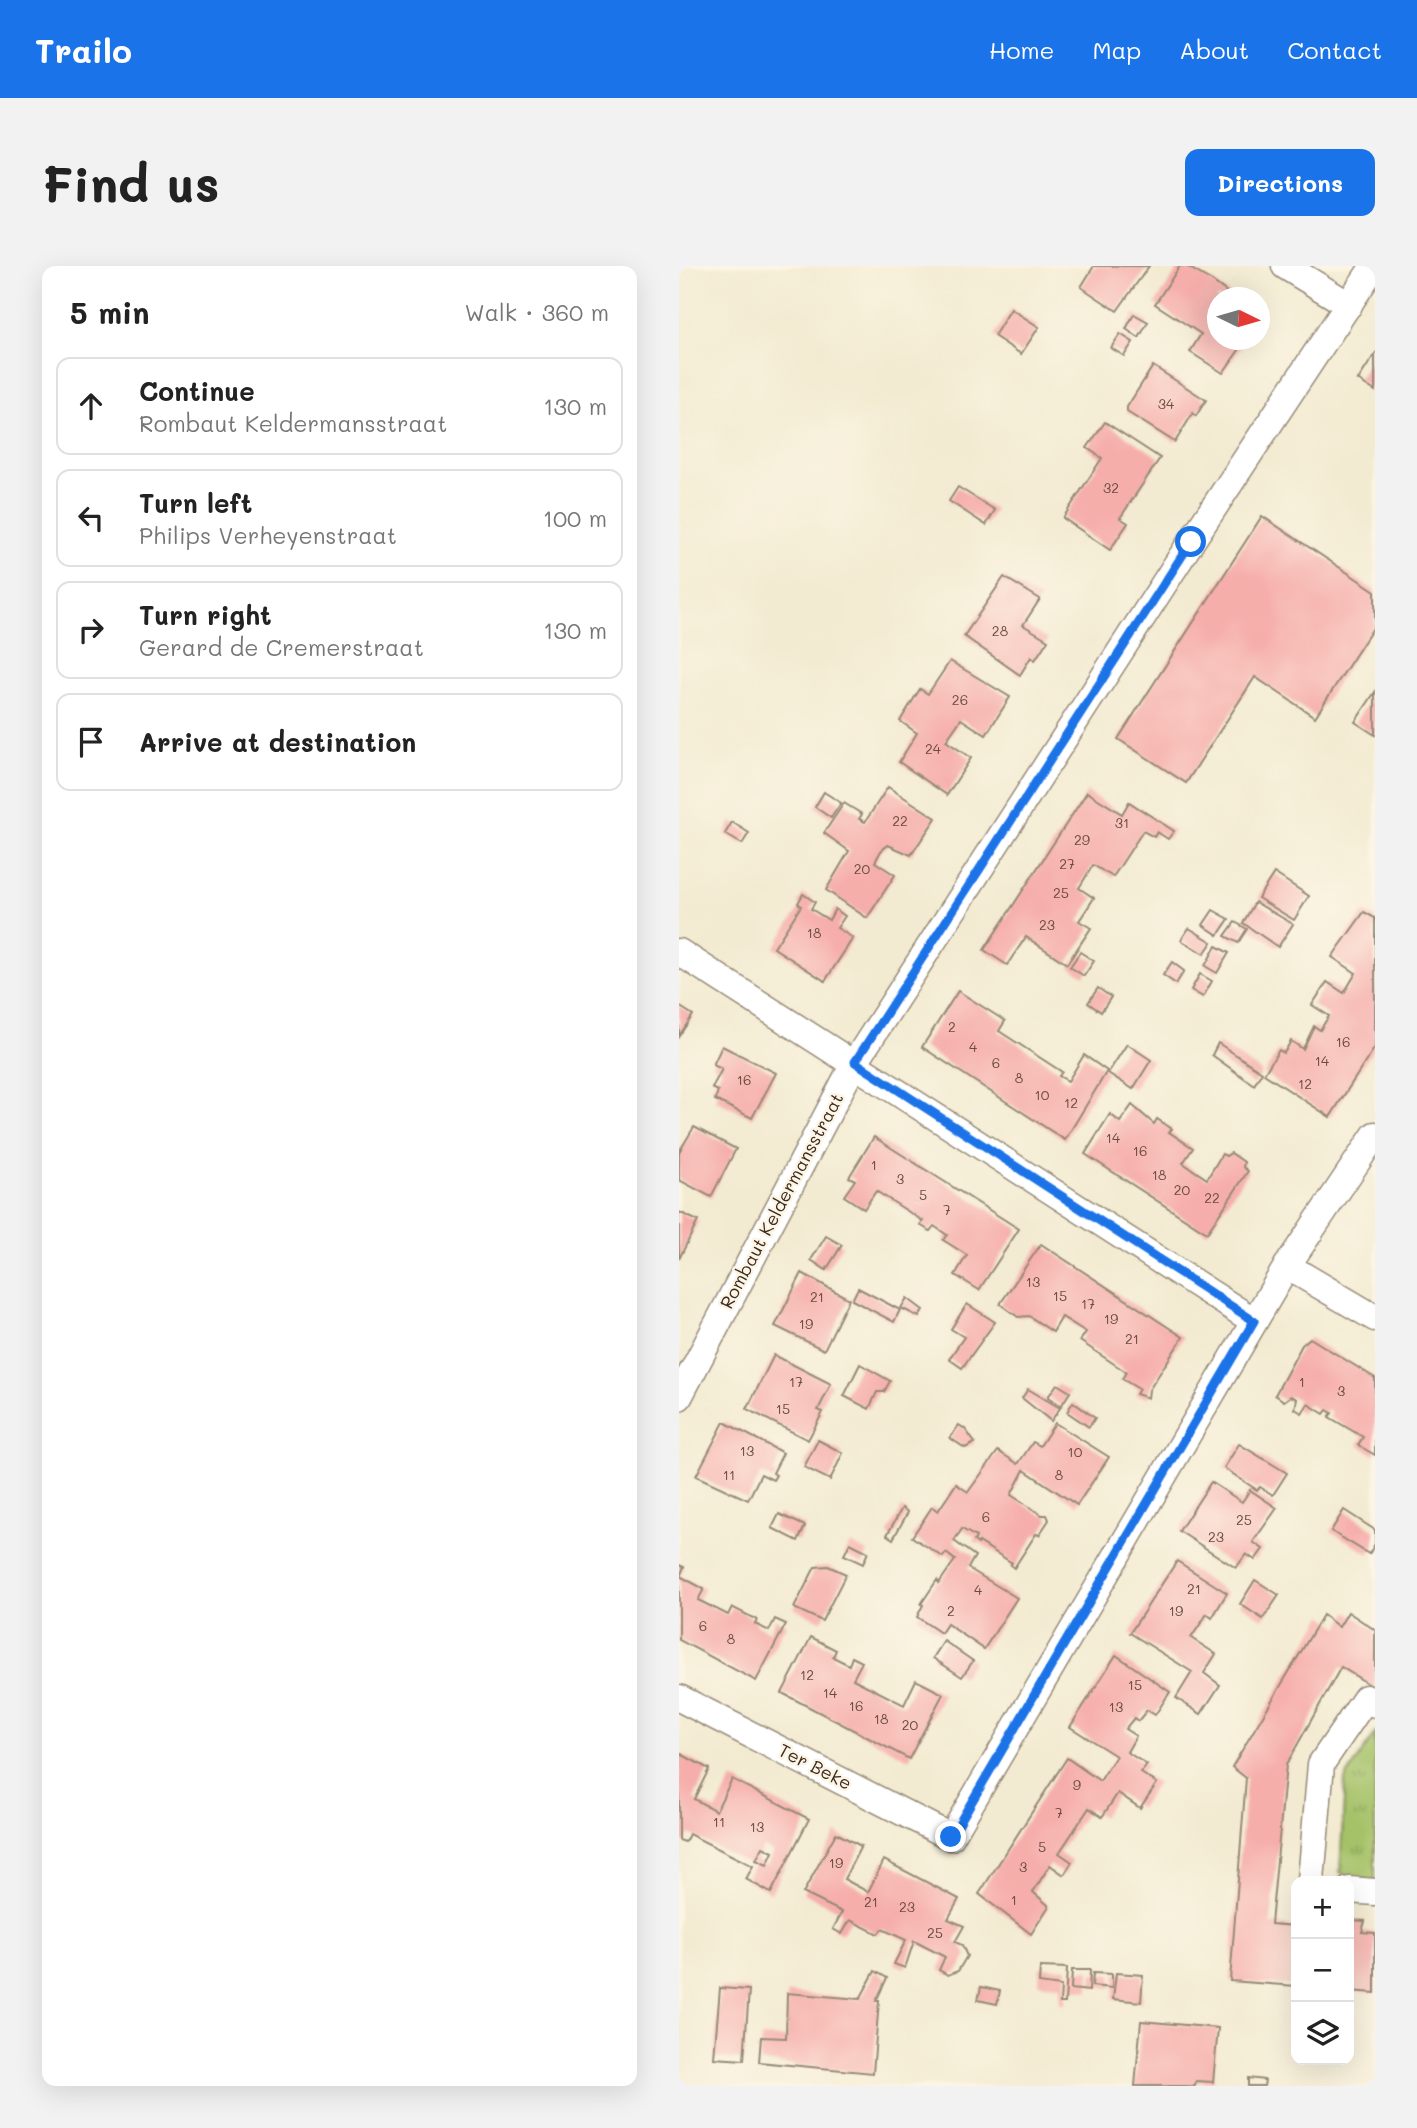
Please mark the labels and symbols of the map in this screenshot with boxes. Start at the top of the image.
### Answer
north arrow [1207,287,1270,350]
house number: 34 [1158,394,1175,413]
house number: 32 [1103,478,1119,497]
route start [1175,526,1206,557]
house number: 28 [992,621,1008,640]
house number: 26 [952,690,968,709]
house number: 24 [925,739,942,758]
house number: 22 [892,811,908,830]
house number: 31 [1115,813,1129,832]
house number: 29 [1074,830,1090,849]
house number: 27 [1059,854,1075,873]
house number: 20 [854,859,871,878]
house number: 25 [1053,883,1069,902]
house number: 23 [1039,915,1055,934]
house number: 18 [807,923,821,942]
house number: 2 [948,1017,956,1036]
house number: 16 [1336,1032,1350,1051]
house number: 4 [969,1037,978,1056]
house number: 14 [1315,1051,1330,1070]
house number: 6 [992,1053,1000,1072]
house number: 8 [1015,1068,1023,1087]
house number: 16 [737,1070,751,1089]
house number: 12 [1298,1074,1312,1093]
house number: 10 [1035,1085,1050,1104]
street label: Rombaut Keldermansstraat [714,1088,848,1313]
house number: 12 [1064,1093,1078,1112]
house number: 14 [1106,1128,1121,1147]
house number: 16 [1133,1141,1147,1160]
house number: 1 [871,1155,877,1174]
house number: 18 [1152,1165,1166,1184]
house number: 3 [896,1169,904,1188]
house number: 20 [1174,1180,1191,1199]
house number: 5 [919,1185,927,1204]
house number: 22 [1204,1188,1220,1207]
house number: 7 [943,1200,951,1219]
house number: 13 [1026,1272,1040,1291]
house number: 15 [1053,1286,1067,1305]
house number: 21 [810,1287,824,1306]
house number: 17 [1081,1294,1095,1313]
house number: 19 [1104,1309,1118,1328]
house number: 19 [799,1314,813,1333]
house number: 21 [1125,1329,1139,1348]
house number: 17 [789,1372,803,1391]
house number: 1 [1299,1372,1305,1391]
house number: 3 [1337,1381,1345,1400]
house number: 15 [776,1399,790,1418]
house number: 13 [740,1441,754,1460]
house number: 10 [1068,1442,1083,1461]
house number: 11 [723,1465,735,1484]
house number: 8 [1055,1465,1063,1484]
house number: 6 [982,1507,990,1526]
house number: 25 [1236,1510,1252,1529]
house number: 23 [1208,1527,1224,1546]
house number: 21 [1187,1579,1201,1598]
house number: 4 [974,1580,983,1599]
house number: 2 [947,1601,955,1620]
house number: 19 [1169,1601,1183,1620]
house number: 6 [699,1616,707,1635]
house number: 8 [727,1629,735,1648]
house number: 12 [800,1665,814,1684]
house number: 15 [1128,1675,1142,1694]
house number: 14 [823,1683,838,1702]
house number: 16 [849,1696,863,1715]
house number: 13 [1109,1697,1123,1716]
house number: 18 [874,1709,888,1728]
house number: 20 [902,1715,919,1734]
street label: Ter Beke [775,1737,856,1795]
house number: 9 [1073,1775,1081,1794]
house number: 7 [1055,1803,1063,1822]
house number: 11 [713,1812,725,1831]
house number: 13 [750,1817,764,1836]
route end [935,1821,966,1852]
house number: 5 [1038,1837,1046,1856]
house number: 19 [829,1853,843,1872]
house number: 3 [1019,1857,1027,1876]
house number: 1 [1011,1890,1017,1909]
house number: 21 [864,1892,878,1911]
house number: 23 [899,1897,915,1916]
house number: 25 [927,1923,943,1942]

